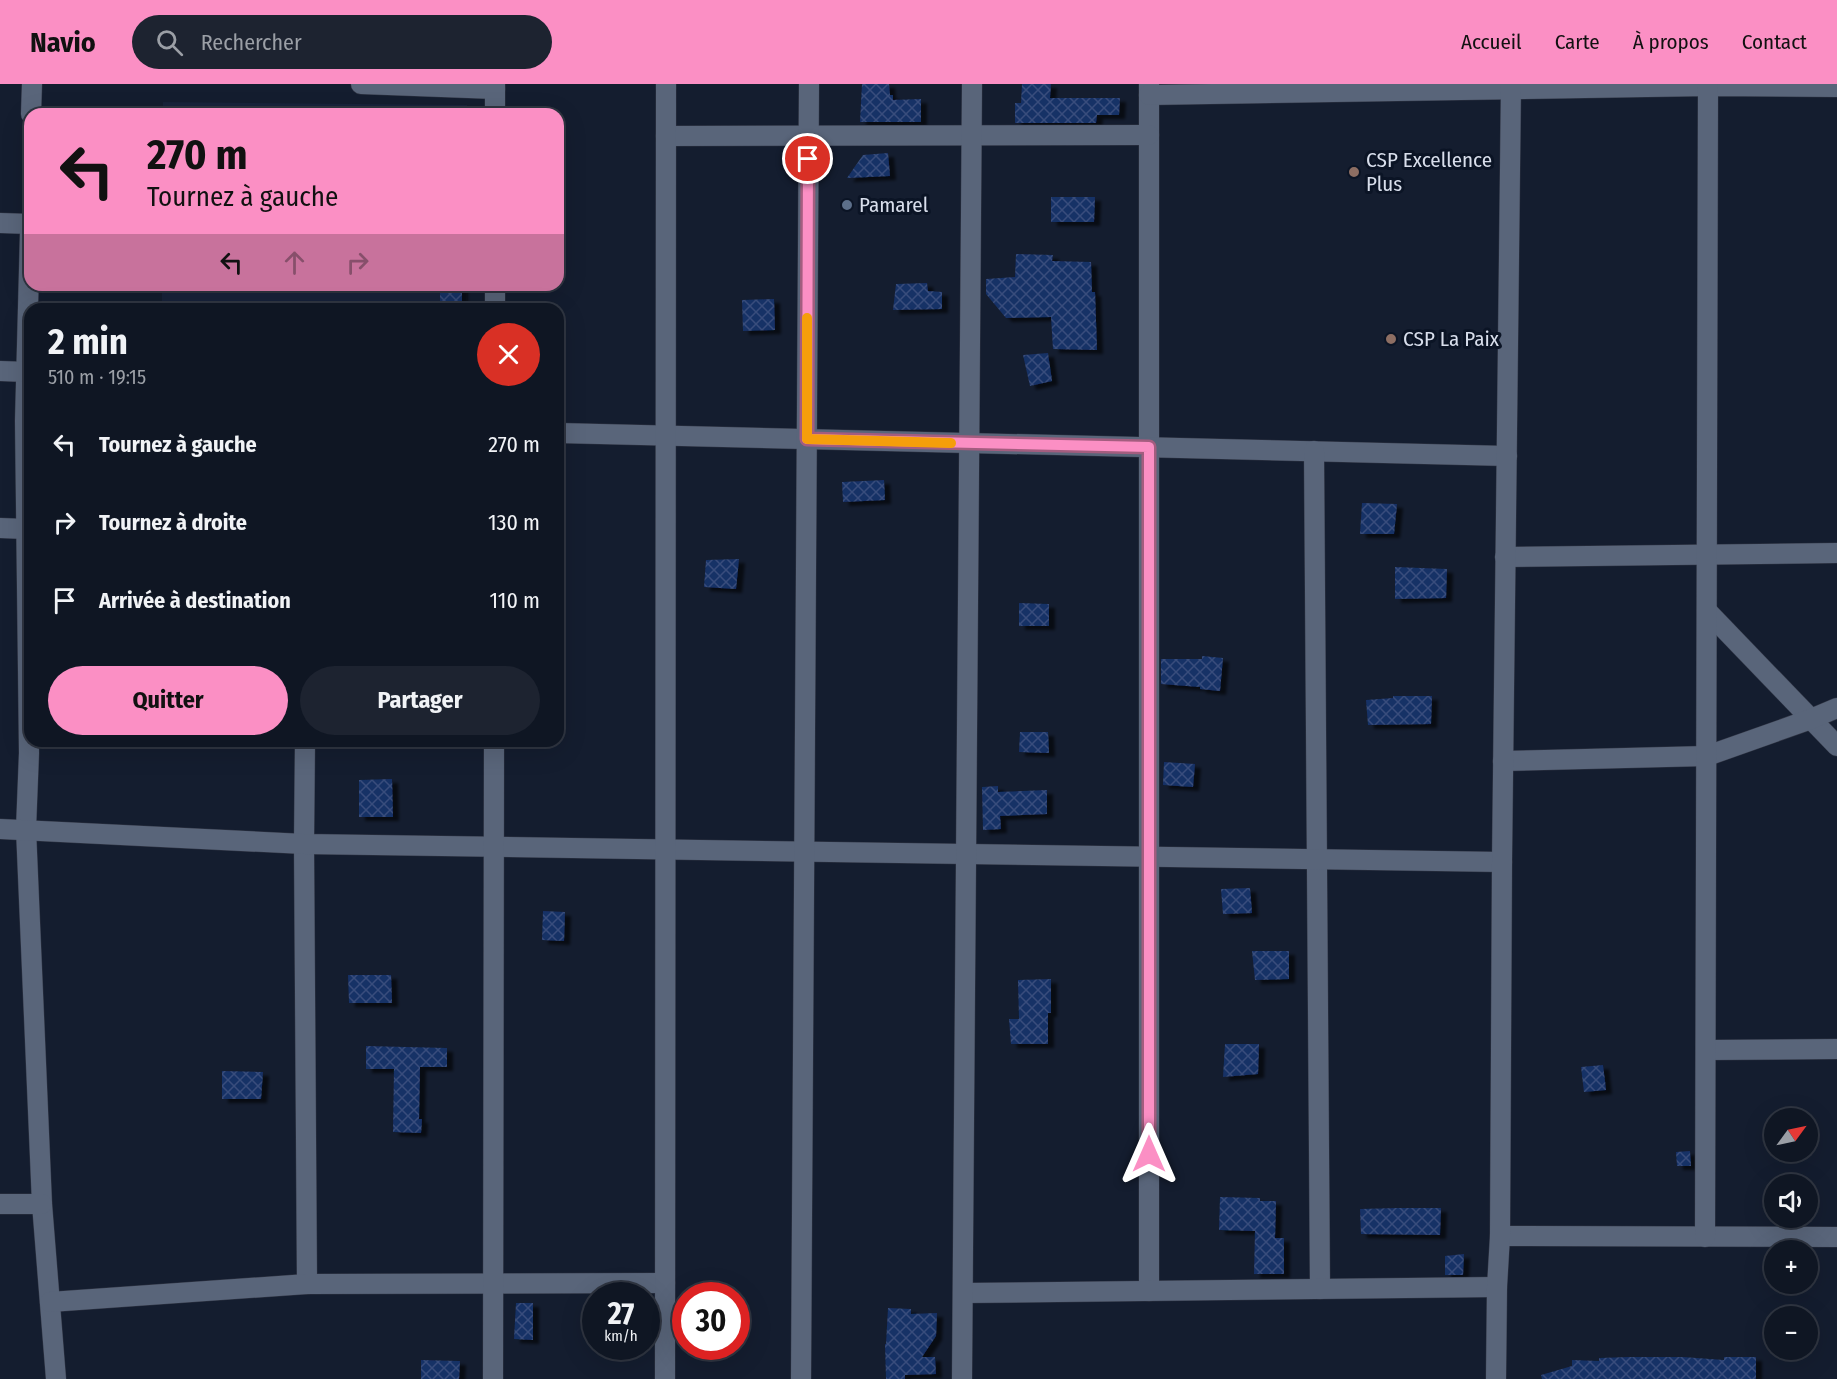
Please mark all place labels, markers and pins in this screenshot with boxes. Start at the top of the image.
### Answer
pin [782,133,833,184]
place label: CSP Excellence Plus [1366,147,1492,197]
marker: CSP Excellence Plus [1347,165,1361,179]
place label: Pamarel [859,192,929,218]
marker: Pamarel [840,198,854,212]
place label: CSP La Paix [1403,326,1500,352]
marker: CSP La Paix [1384,332,1398,346]

